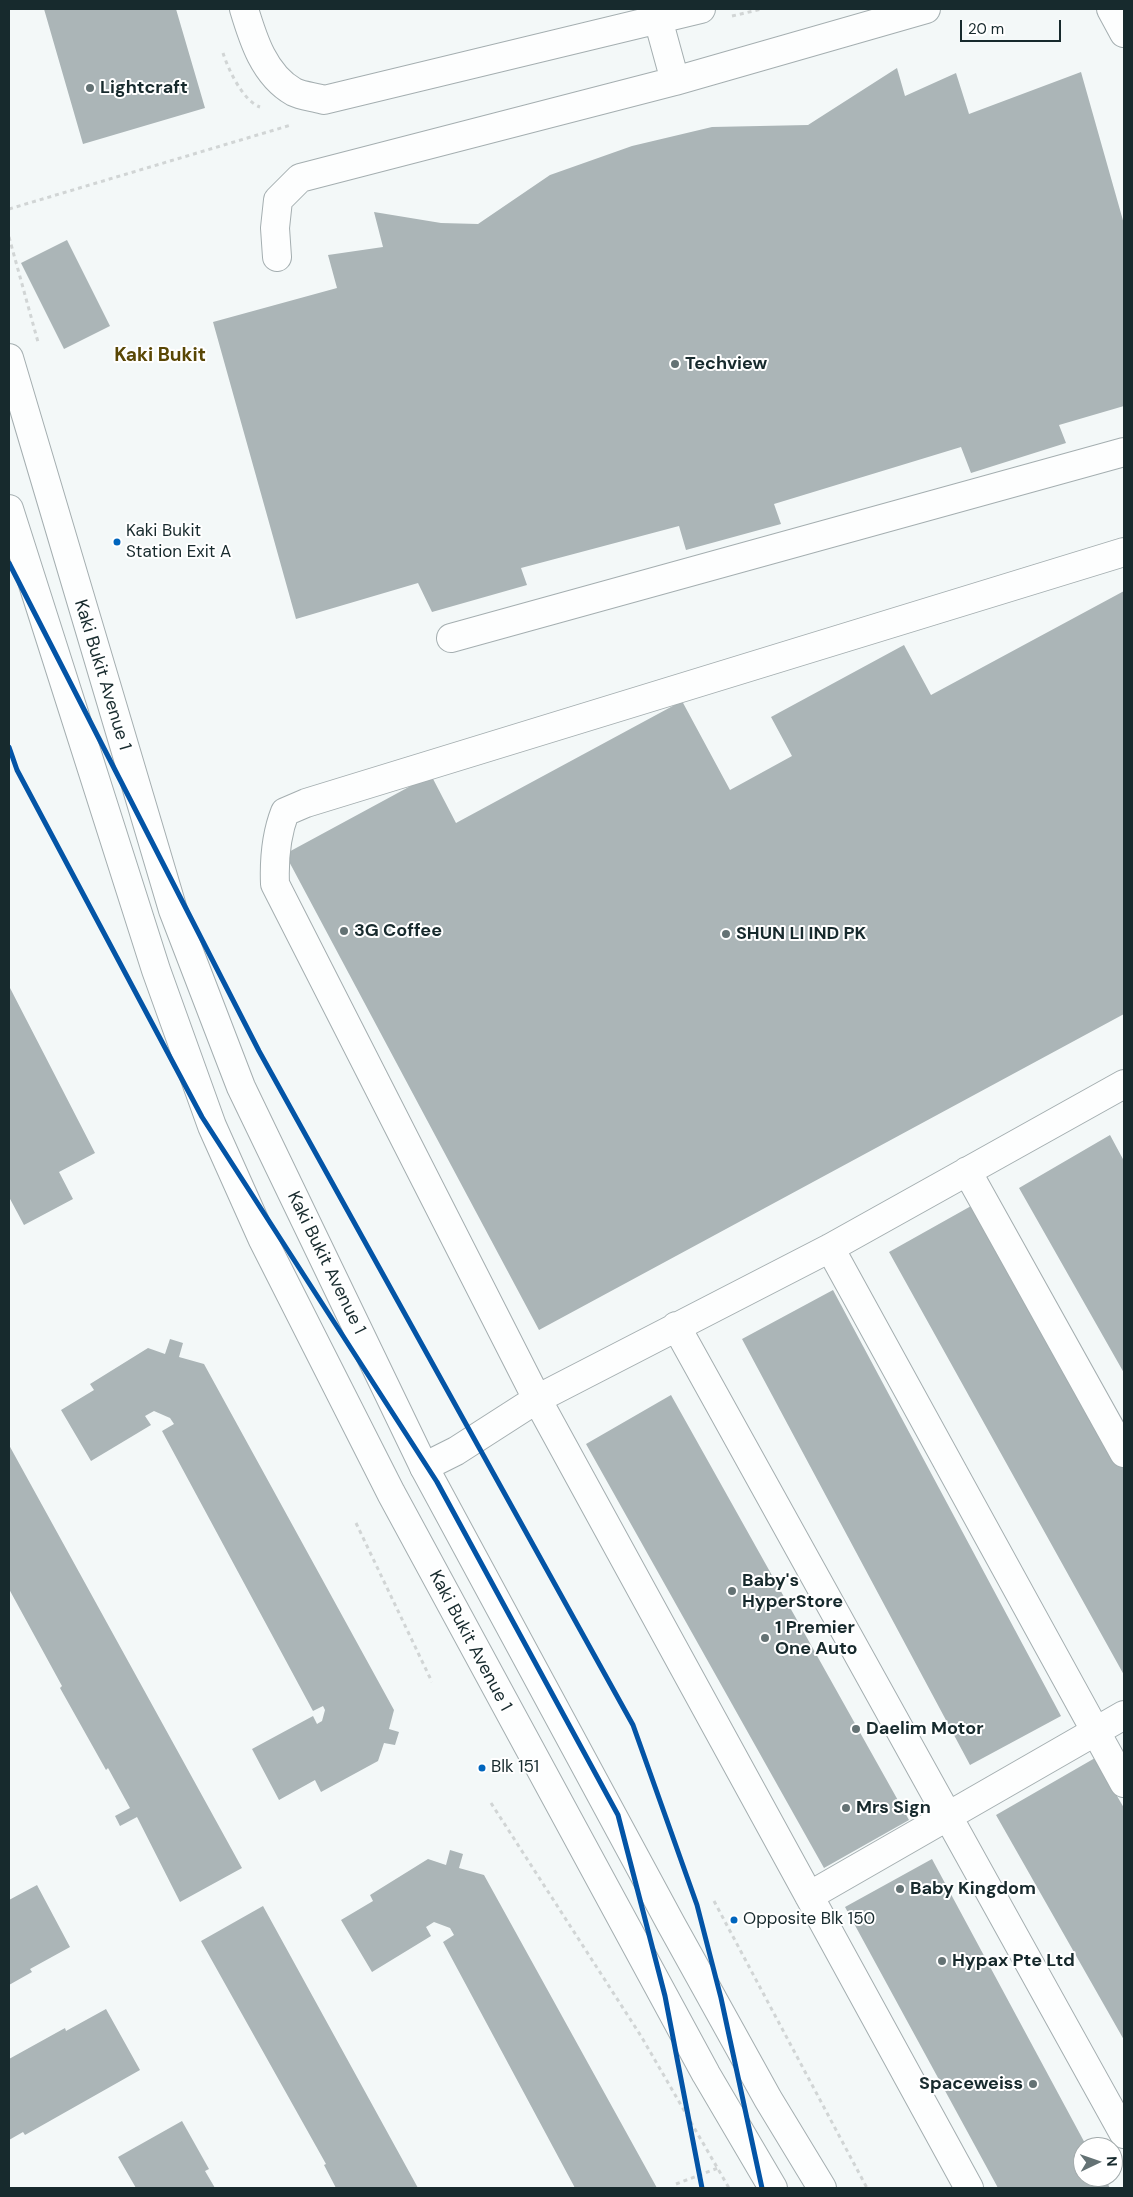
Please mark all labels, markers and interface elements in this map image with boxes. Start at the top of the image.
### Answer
scale bar [963,10,1064,42]
text: 20 m [968,19,1004,39]
place label: Lightcraft [100,77,188,99]
marker: Lightcraft [84,82,96,94]
district label: Kaki Bukit [114,345,206,367]
place label: Techview [685,353,767,375]
marker: Techview [669,358,681,370]
place label: Kaki Bukit Station Exit A [126,522,231,562]
marker: Kaki Bukit Station Exit A [112,537,122,547]
street label: Kaki Bukit Avenue 1 [69,597,135,753]
place label: 3G Coffee [354,920,442,942]
place label: SHUN LI IND PK [736,923,866,945]
marker: 3G Coffee [338,925,350,937]
marker: SHUN LI IND PK [720,928,732,940]
street label: Kaki Bukit Avenue 1 [282,1188,370,1338]
street label: Kaki Bukit Avenue 1 [424,1567,516,1715]
place label: Baby's HyperStore [742,1570,843,1612]
marker: Baby's HyperStore [726,1585,738,1597]
place label: 1 Premier One Auto [775,1617,858,1660]
marker: 1 Premier One Auto [759,1632,771,1644]
place label: Daelim Motor [866,1718,983,1740]
marker: Daelim Motor [850,1723,862,1735]
place label: Blk 151 [491,1758,539,1778]
marker: Blk 151 [477,1763,487,1773]
place label: Mrs Sign [856,1797,931,1819]
marker: Mrs Sign [840,1802,852,1814]
place label: Baby Kingdom [910,1878,1036,1900]
marker: Baby Kingdom [894,1883,906,1895]
place label: Opposite Blk 150 [743,1910,875,1930]
marker: Opposite Blk 150 [729,1915,739,1925]
place label: Hypax Pte Ltd [952,1950,1075,1972]
marker: Hypax Pte Ltd [936,1955,948,1967]
place label: Spaceweiss [919,2073,1023,2095]
marker: Spaceweiss [1027,2078,1039,2090]
north arrow [1073,2137,1123,2187]
text: N [1103,2156,1121,2167]

